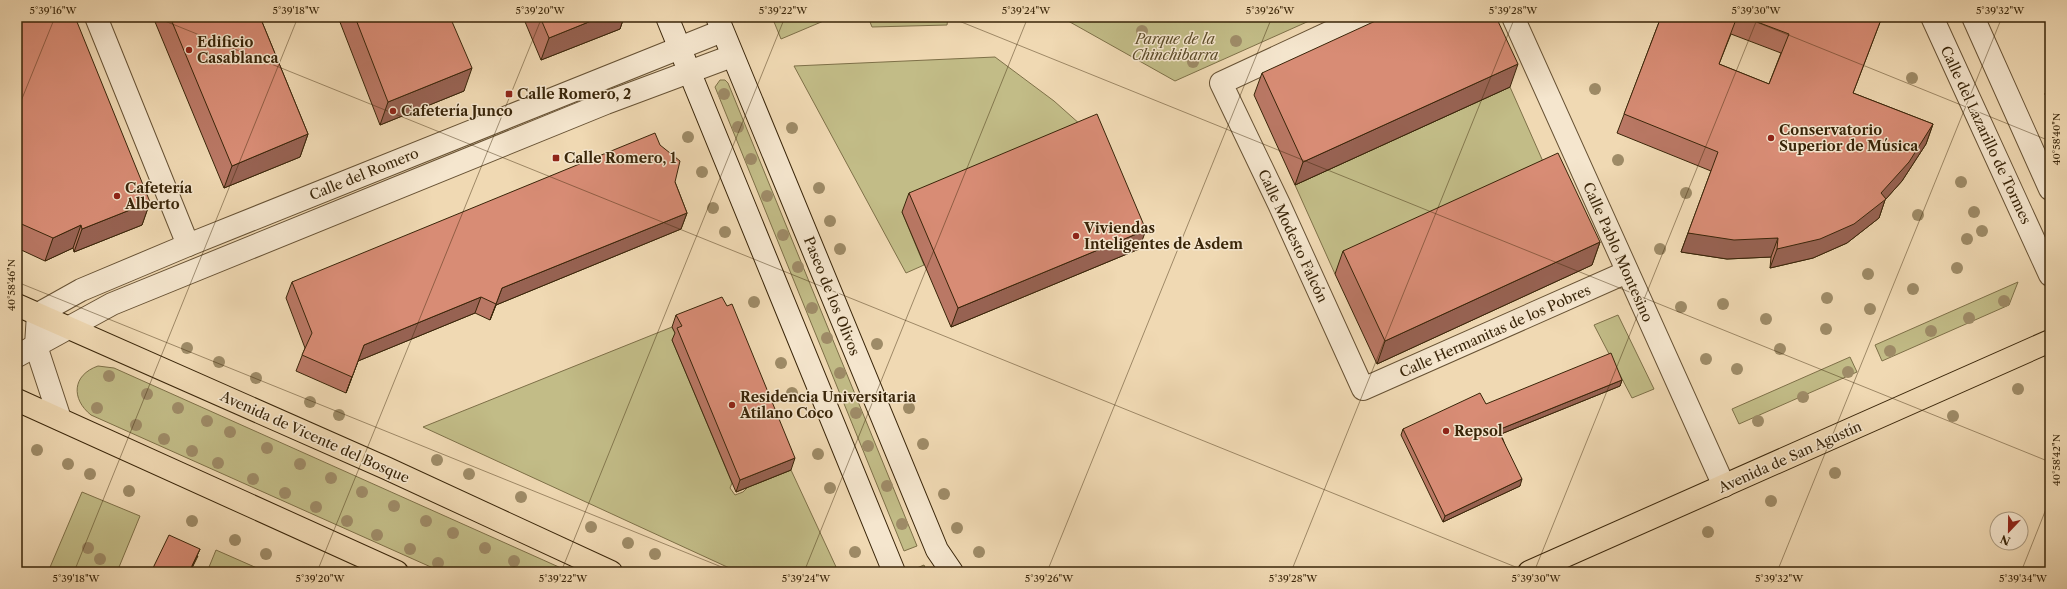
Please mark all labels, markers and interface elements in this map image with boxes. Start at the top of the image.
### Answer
text: 5°39'16"W [30,4,77,17]
text: 5°39'18"W [272,4,321,17]
text: 5°39'20"W [515,4,566,17]
text: 5°39'22"W [759,4,808,17]
text: 5°39'24"W [1002,4,1051,17]
text: 5°39'26"W [1246,4,1295,17]
text: 5°39'28"W [1489,4,1538,17]
text: 5°39'30"W [1732,4,1781,17]
text: 5°39'32"W [1976,4,2025,17]
park label: Parque de la Chinchibarra [1132,30,1219,64]
place label: Edificio Casablanca [197,33,279,67]
street label: Calle del Lazarillo de Tormes [1937,43,2035,227]
marker: Edificio Casablanca [184,45,194,55]
place label: Calle Romero, 2 [517,85,631,103]
marker: Calle Romero, 2 [504,89,514,99]
place label: Cafetería Junco [401,102,513,120]
marker: Cafetería Junco [388,106,398,116]
text: 40°58'40"N [2050,113,2063,165]
place label: Conservatorio Superior de Música [1779,121,1919,155]
marker: Conservatorio Superior de Música [1766,133,1776,143]
street label: Calle del Romero [307,144,421,204]
place label: Calle Romero, 1 [564,149,677,167]
marker: Calle Romero, 1 [551,153,561,163]
street label: Calle Modesto Falcón [1254,167,1332,306]
place label: Cafetería Alberto [124,179,193,213]
street label: Calle Pablo Montesino [1579,179,1657,325]
marker: Cafetería Alberto [112,191,122,201]
place label: Viviendas Inteligentes de Asdem [1083,219,1243,253]
marker: Viviendas Inteligentes de Asdem [1071,231,1081,241]
street label: Paseo de los Olivos [800,234,864,358]
text: 40°58'46"N [5,259,18,311]
street label: Calle Hermanitas de los Pobres [1397,281,1593,381]
street label: Avenida de Vicente del Bosque [217,387,412,487]
place label: Residencia Universitaria Atilano Coco [739,388,917,422]
marker: Residencia Universitaria Atilano Coco [727,400,737,410]
street label: Avenida de San Agustín [1715,417,1865,497]
place label: Repsol [1454,422,1503,440]
marker: Repsol [1441,426,1451,436]
text: 40°58'42"N [2050,434,2063,486]
north arrow [1989,511,2029,551]
text: N [1998,532,2012,549]
text: 5°39'18"W [52,572,101,585]
text: 5°39'20"W [295,572,346,585]
text: 5°39'22"W [539,572,588,585]
text: 5°39'24"W [782,572,831,585]
text: 5°39'26"W [1025,572,1074,585]
text: 5°39'28"W [1269,572,1318,585]
text: 5°39'30"W [1512,572,1561,585]
text: 5°39'32"W [1755,572,1804,585]
text: 5°39'34"W [1999,572,2048,585]

